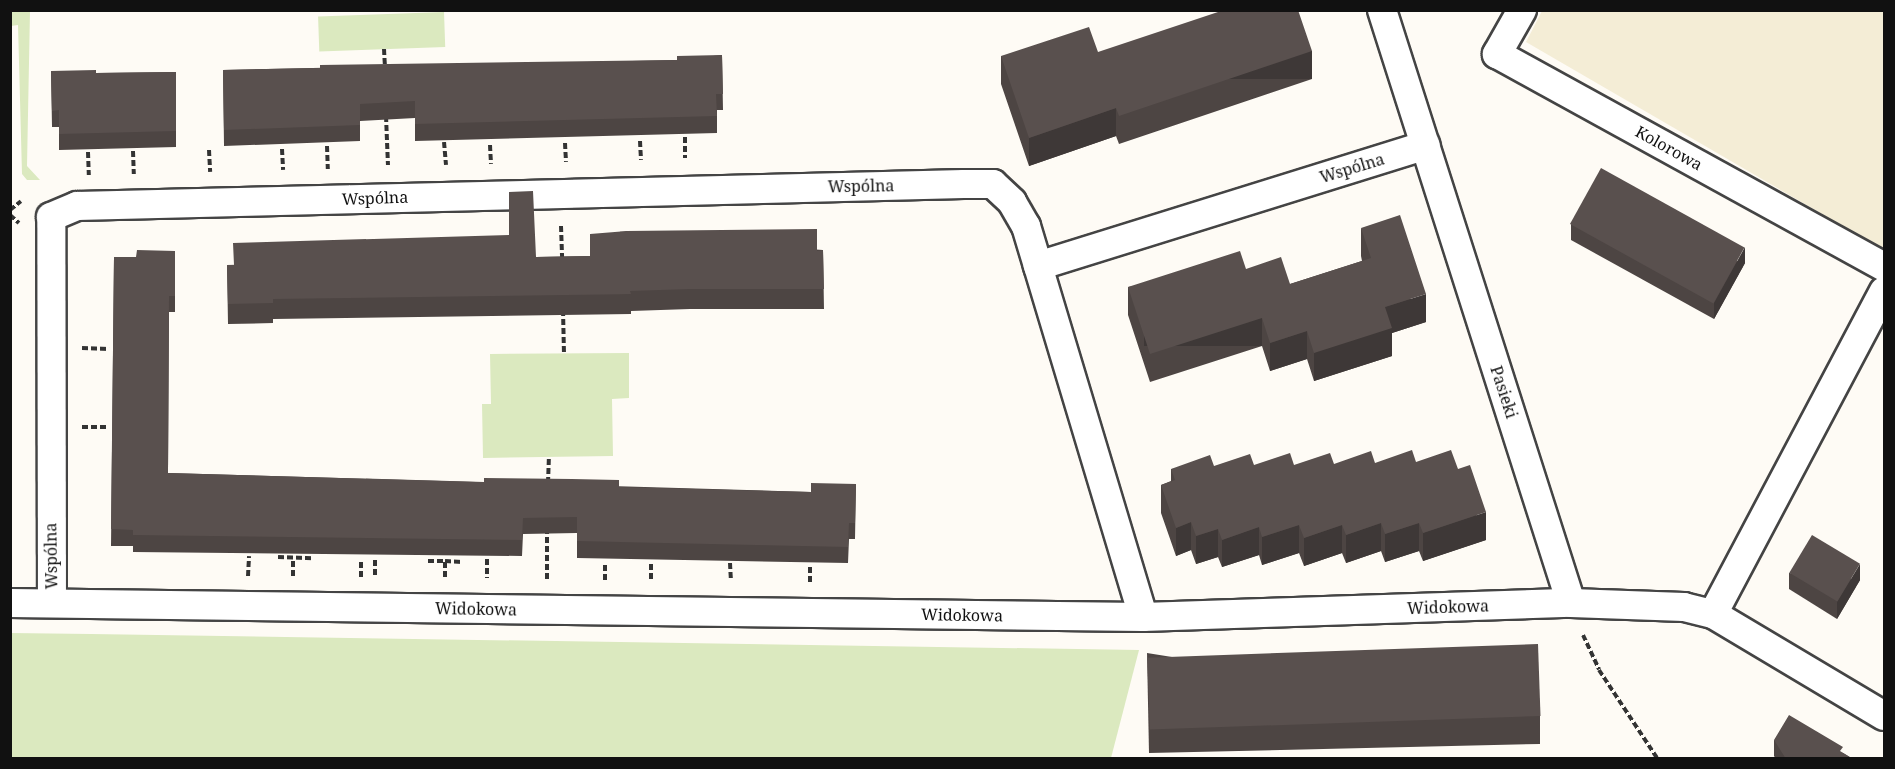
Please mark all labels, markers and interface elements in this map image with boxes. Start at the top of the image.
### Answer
street label: Kolorowa [1632,122,1706,174]
street label: Wspólna [1317,149,1387,187]
street label: Wspólna [828,176,894,196]
street label: Wspólna [341,187,409,209]
street label: Pasieki [1487,363,1521,421]
street label: Wspólna [41,523,61,589]
street label: Widokowa [1407,596,1489,618]
street label: Widokowa [435,599,517,619]
street label: Widokowa [921,605,1003,625]

